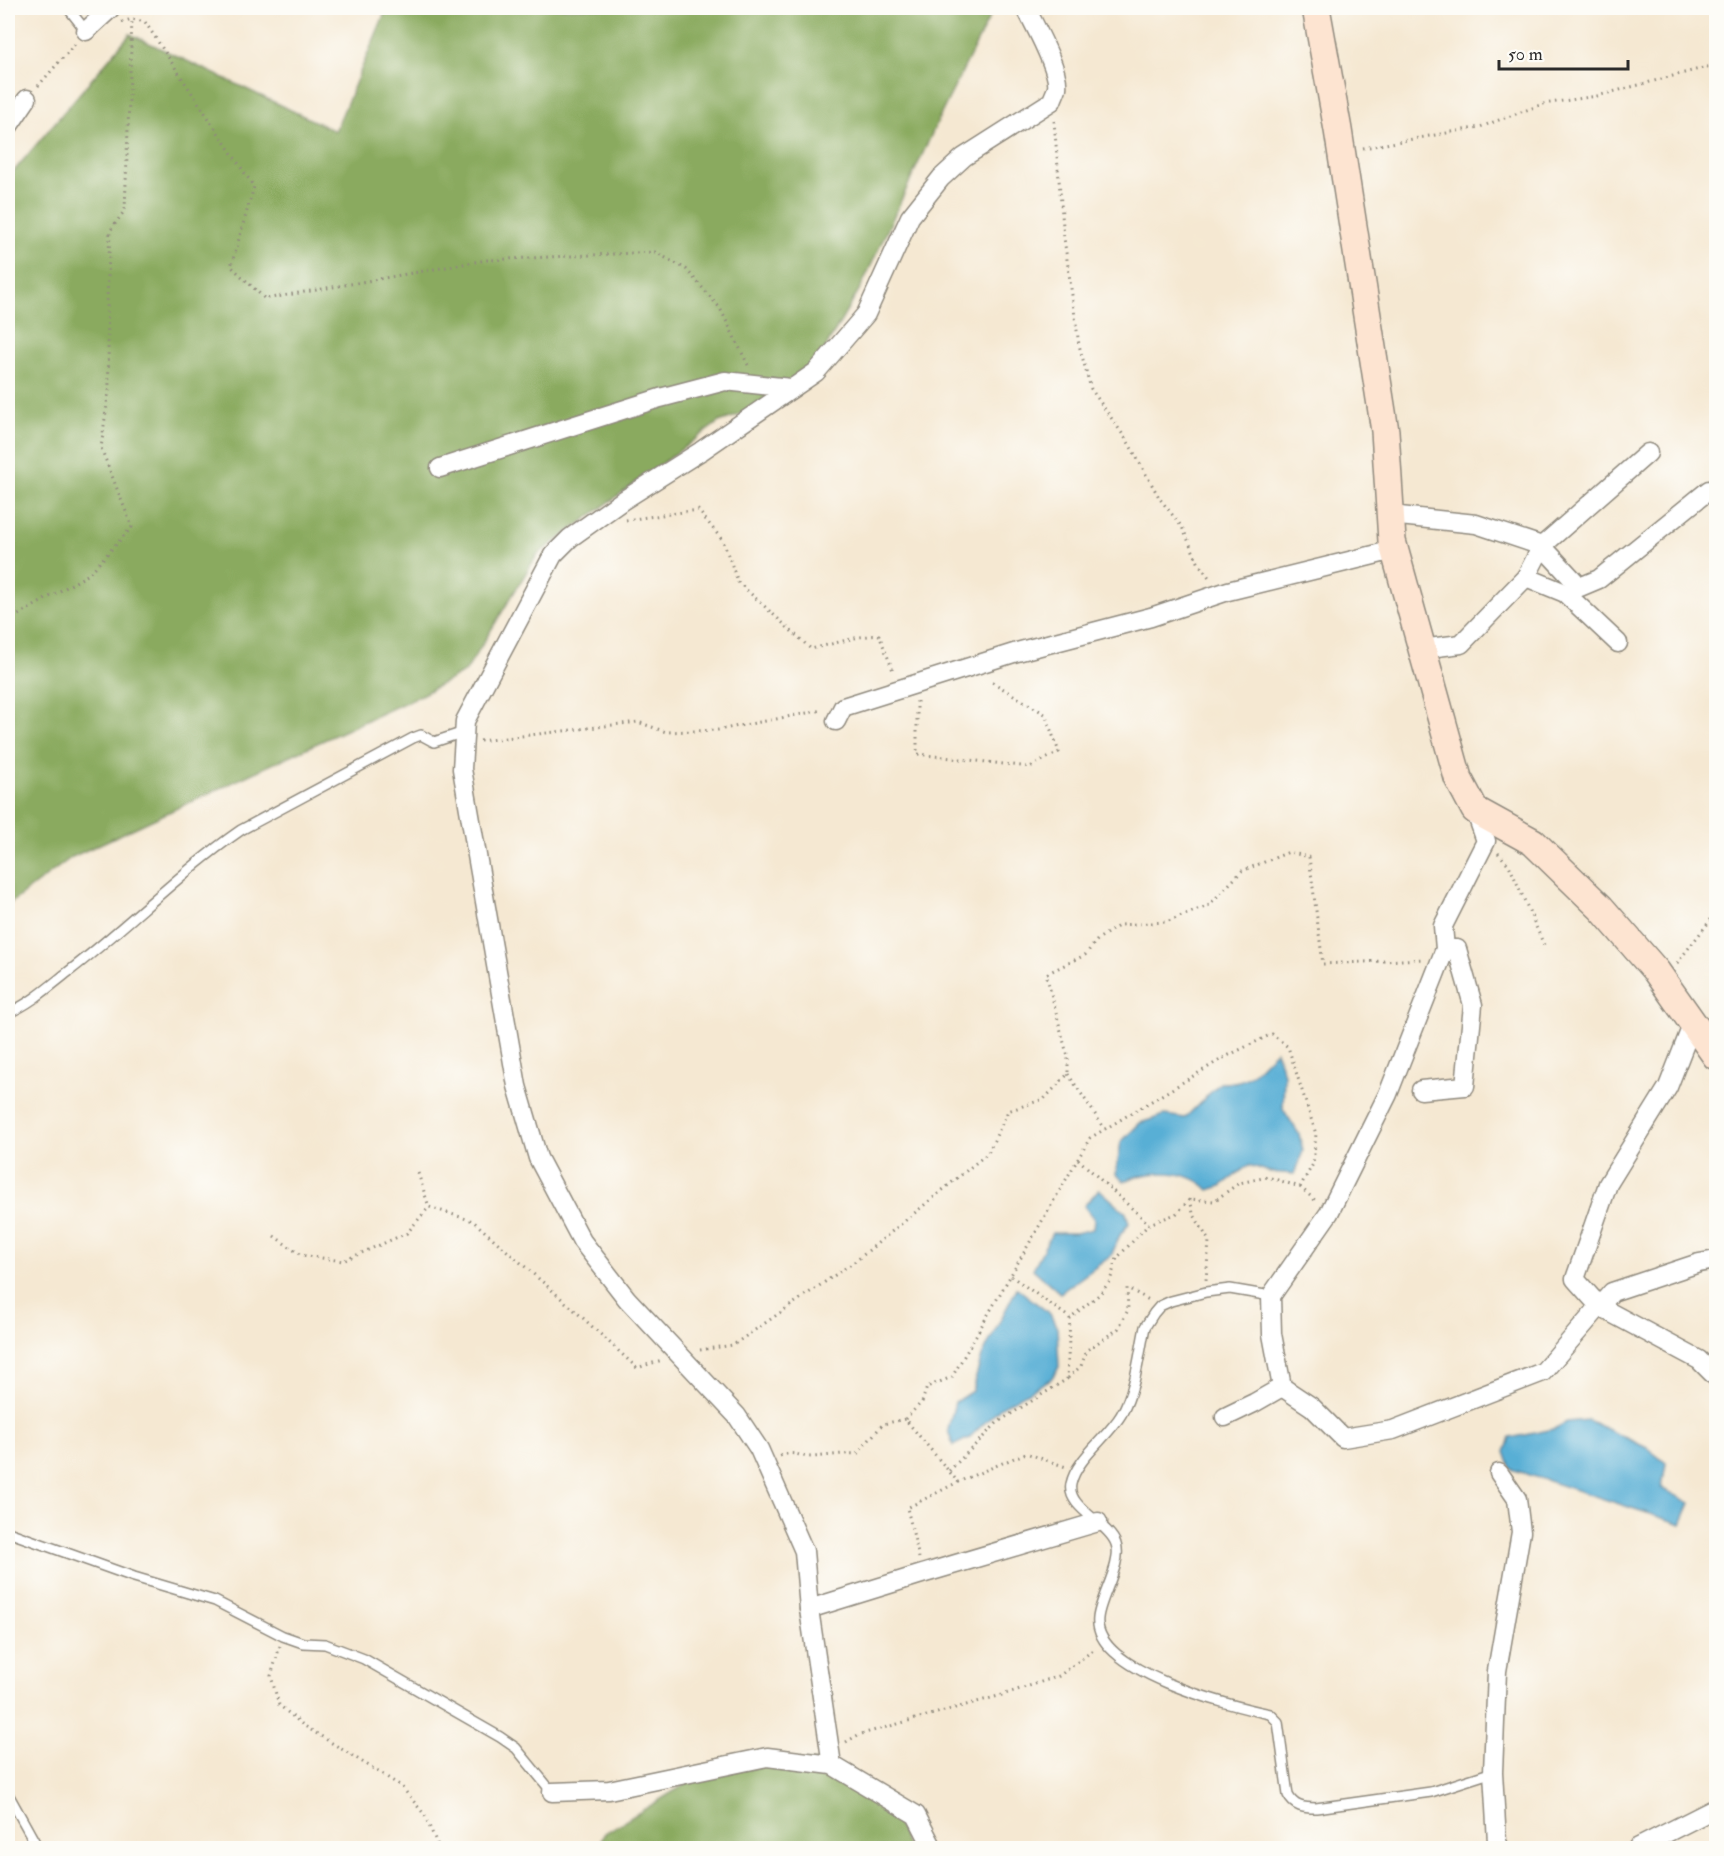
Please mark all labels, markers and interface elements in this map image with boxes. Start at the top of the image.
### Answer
scale bar [1499,33,1628,71]
text: 50 m [1508,43,1543,66]

